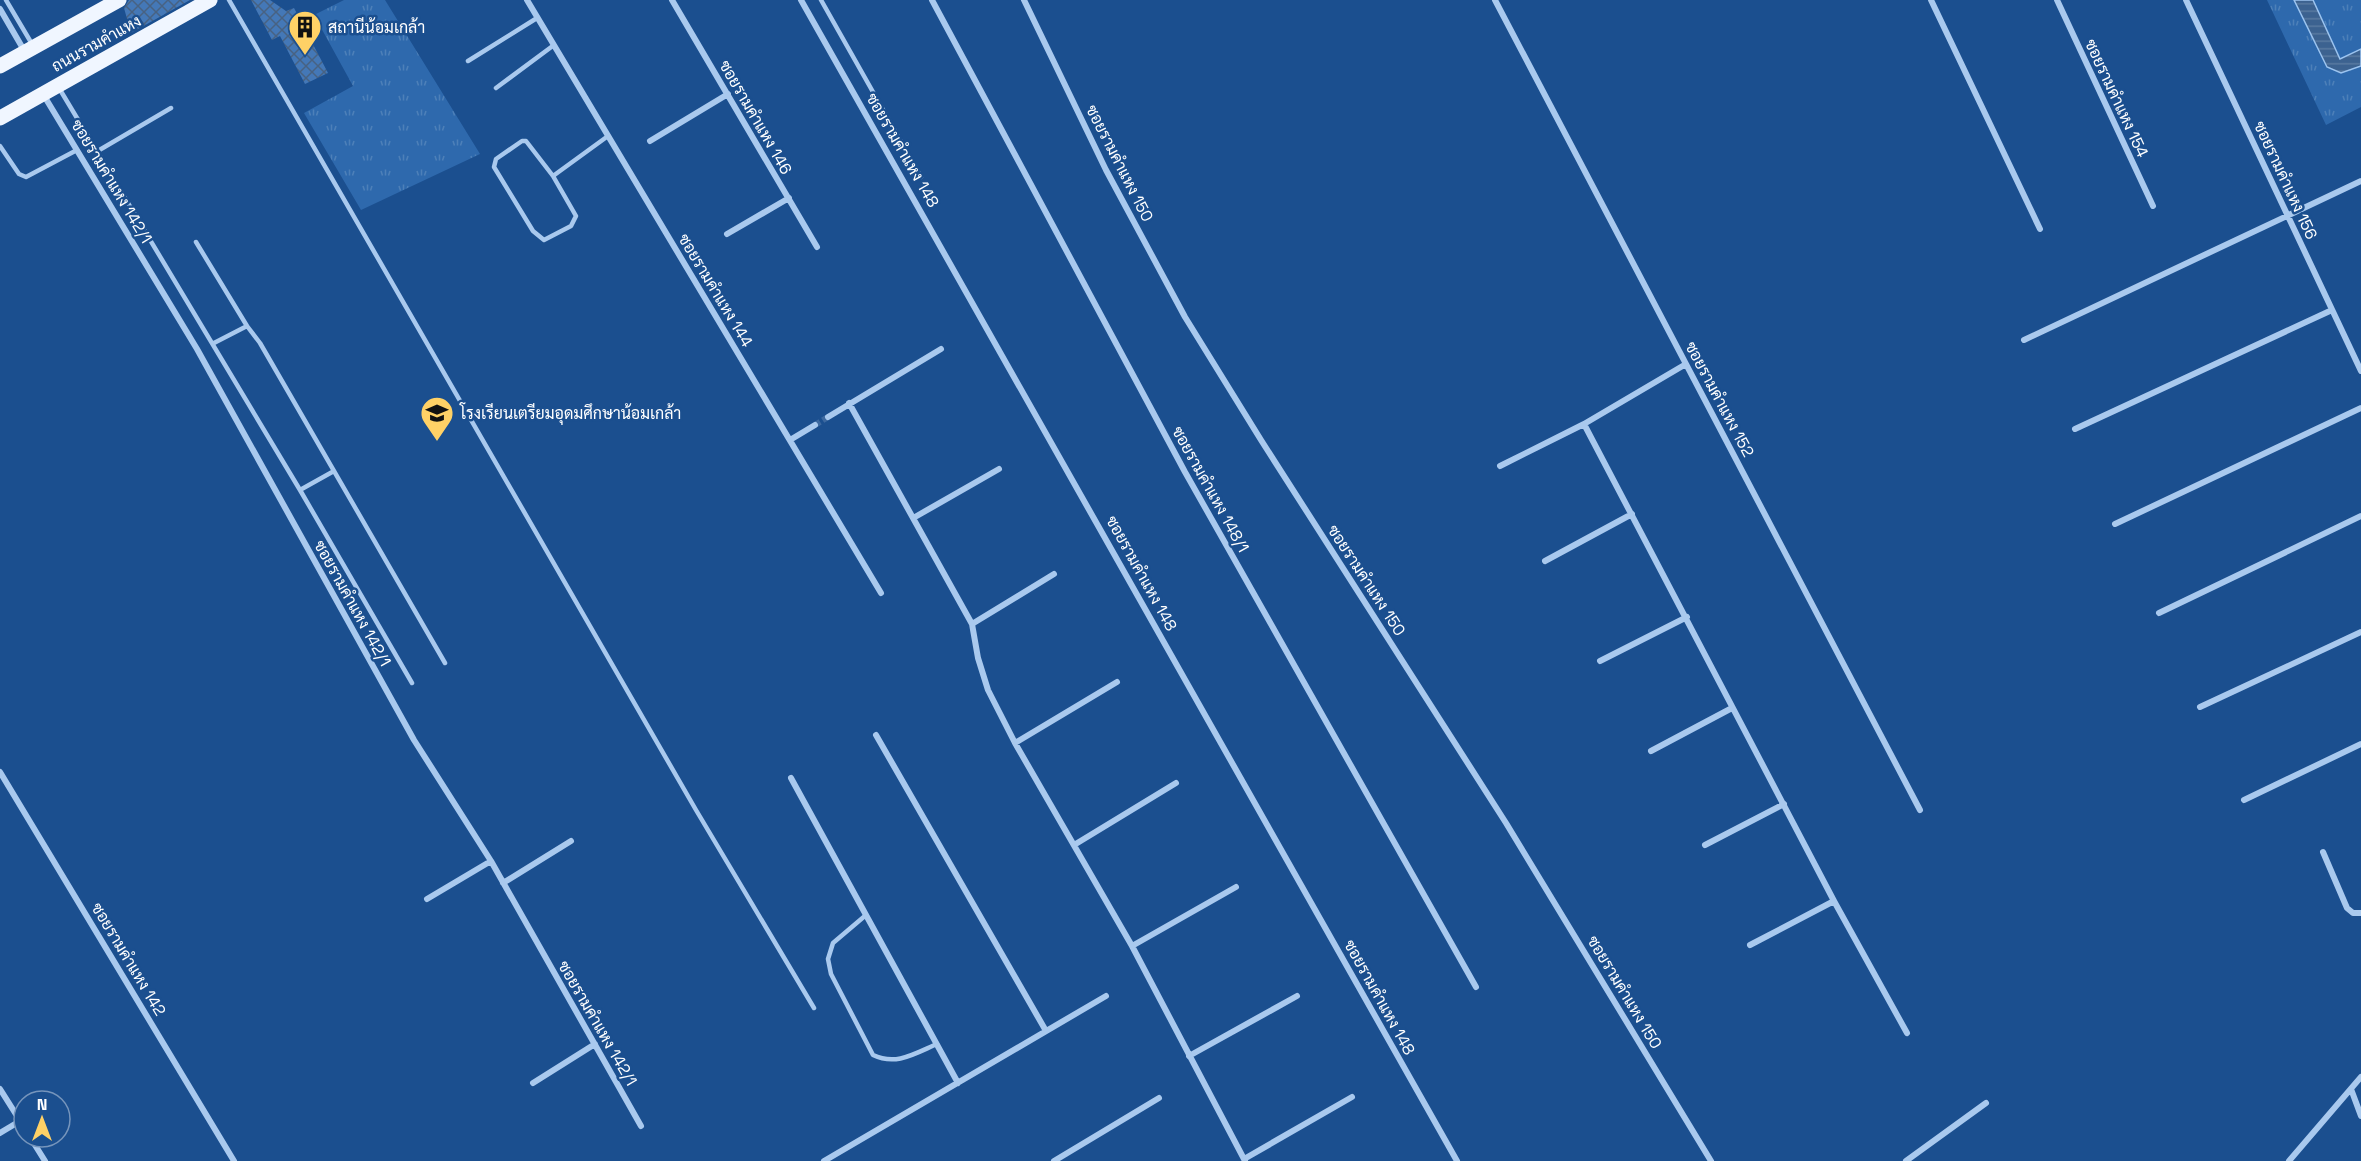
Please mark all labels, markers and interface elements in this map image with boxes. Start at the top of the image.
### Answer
building icon: สถานีน้อมเกล้า [287,9,323,56]
street label: ถนนรามคำแหง [48,10,145,77]
place label: สถานีน้อมเกล้า [328,16,425,38]
street label: ซอยรามคำแหง 154 [2080,36,2153,161]
street label: ซอยรามคำแหง 146 [714,56,797,178]
street label: ซอยรามคำแหง 148 [861,89,944,211]
street label: ซอยรามคำแหง 150 [1081,101,1158,225]
street label: ซอยรามคำแหง 142/1 [66,115,157,247]
street label: ซอยรามคำแหง 156 [2249,118,2322,243]
street label: ซอยรามคำแหง 144 [673,230,758,351]
street label: ซอยรามคำแหง 152 [1680,338,1759,461]
school or university icon: โรงเรียนเตรียมอุดมศึกษาน้อมเกล้า [419,395,455,442]
place label: โรงเรียนเตรียมอุดมศึกษาน้อมเกล้า [459,402,681,425]
street label: ซอยรามคำแหง 148/1 [1167,422,1254,556]
street label: ซอยรามคำแหง 148 [1101,512,1182,635]
street label: ซอยรามคำแหง 150 [1323,521,1410,640]
street label: ซอยรามคำแหง 142/1 [309,537,396,670]
street label: ซอยรามคำแหง 142 [87,899,171,1020]
street label: ซอยรามคำแหง 150 [1582,932,1667,1053]
street label: ซอยรามคำแหง 148 [1339,936,1420,1059]
street label: ซอยรามคำแหง 142/1 [553,957,642,1090]
north arrow [12,1089,72,1149]
text: N [37,1094,47,1115]

